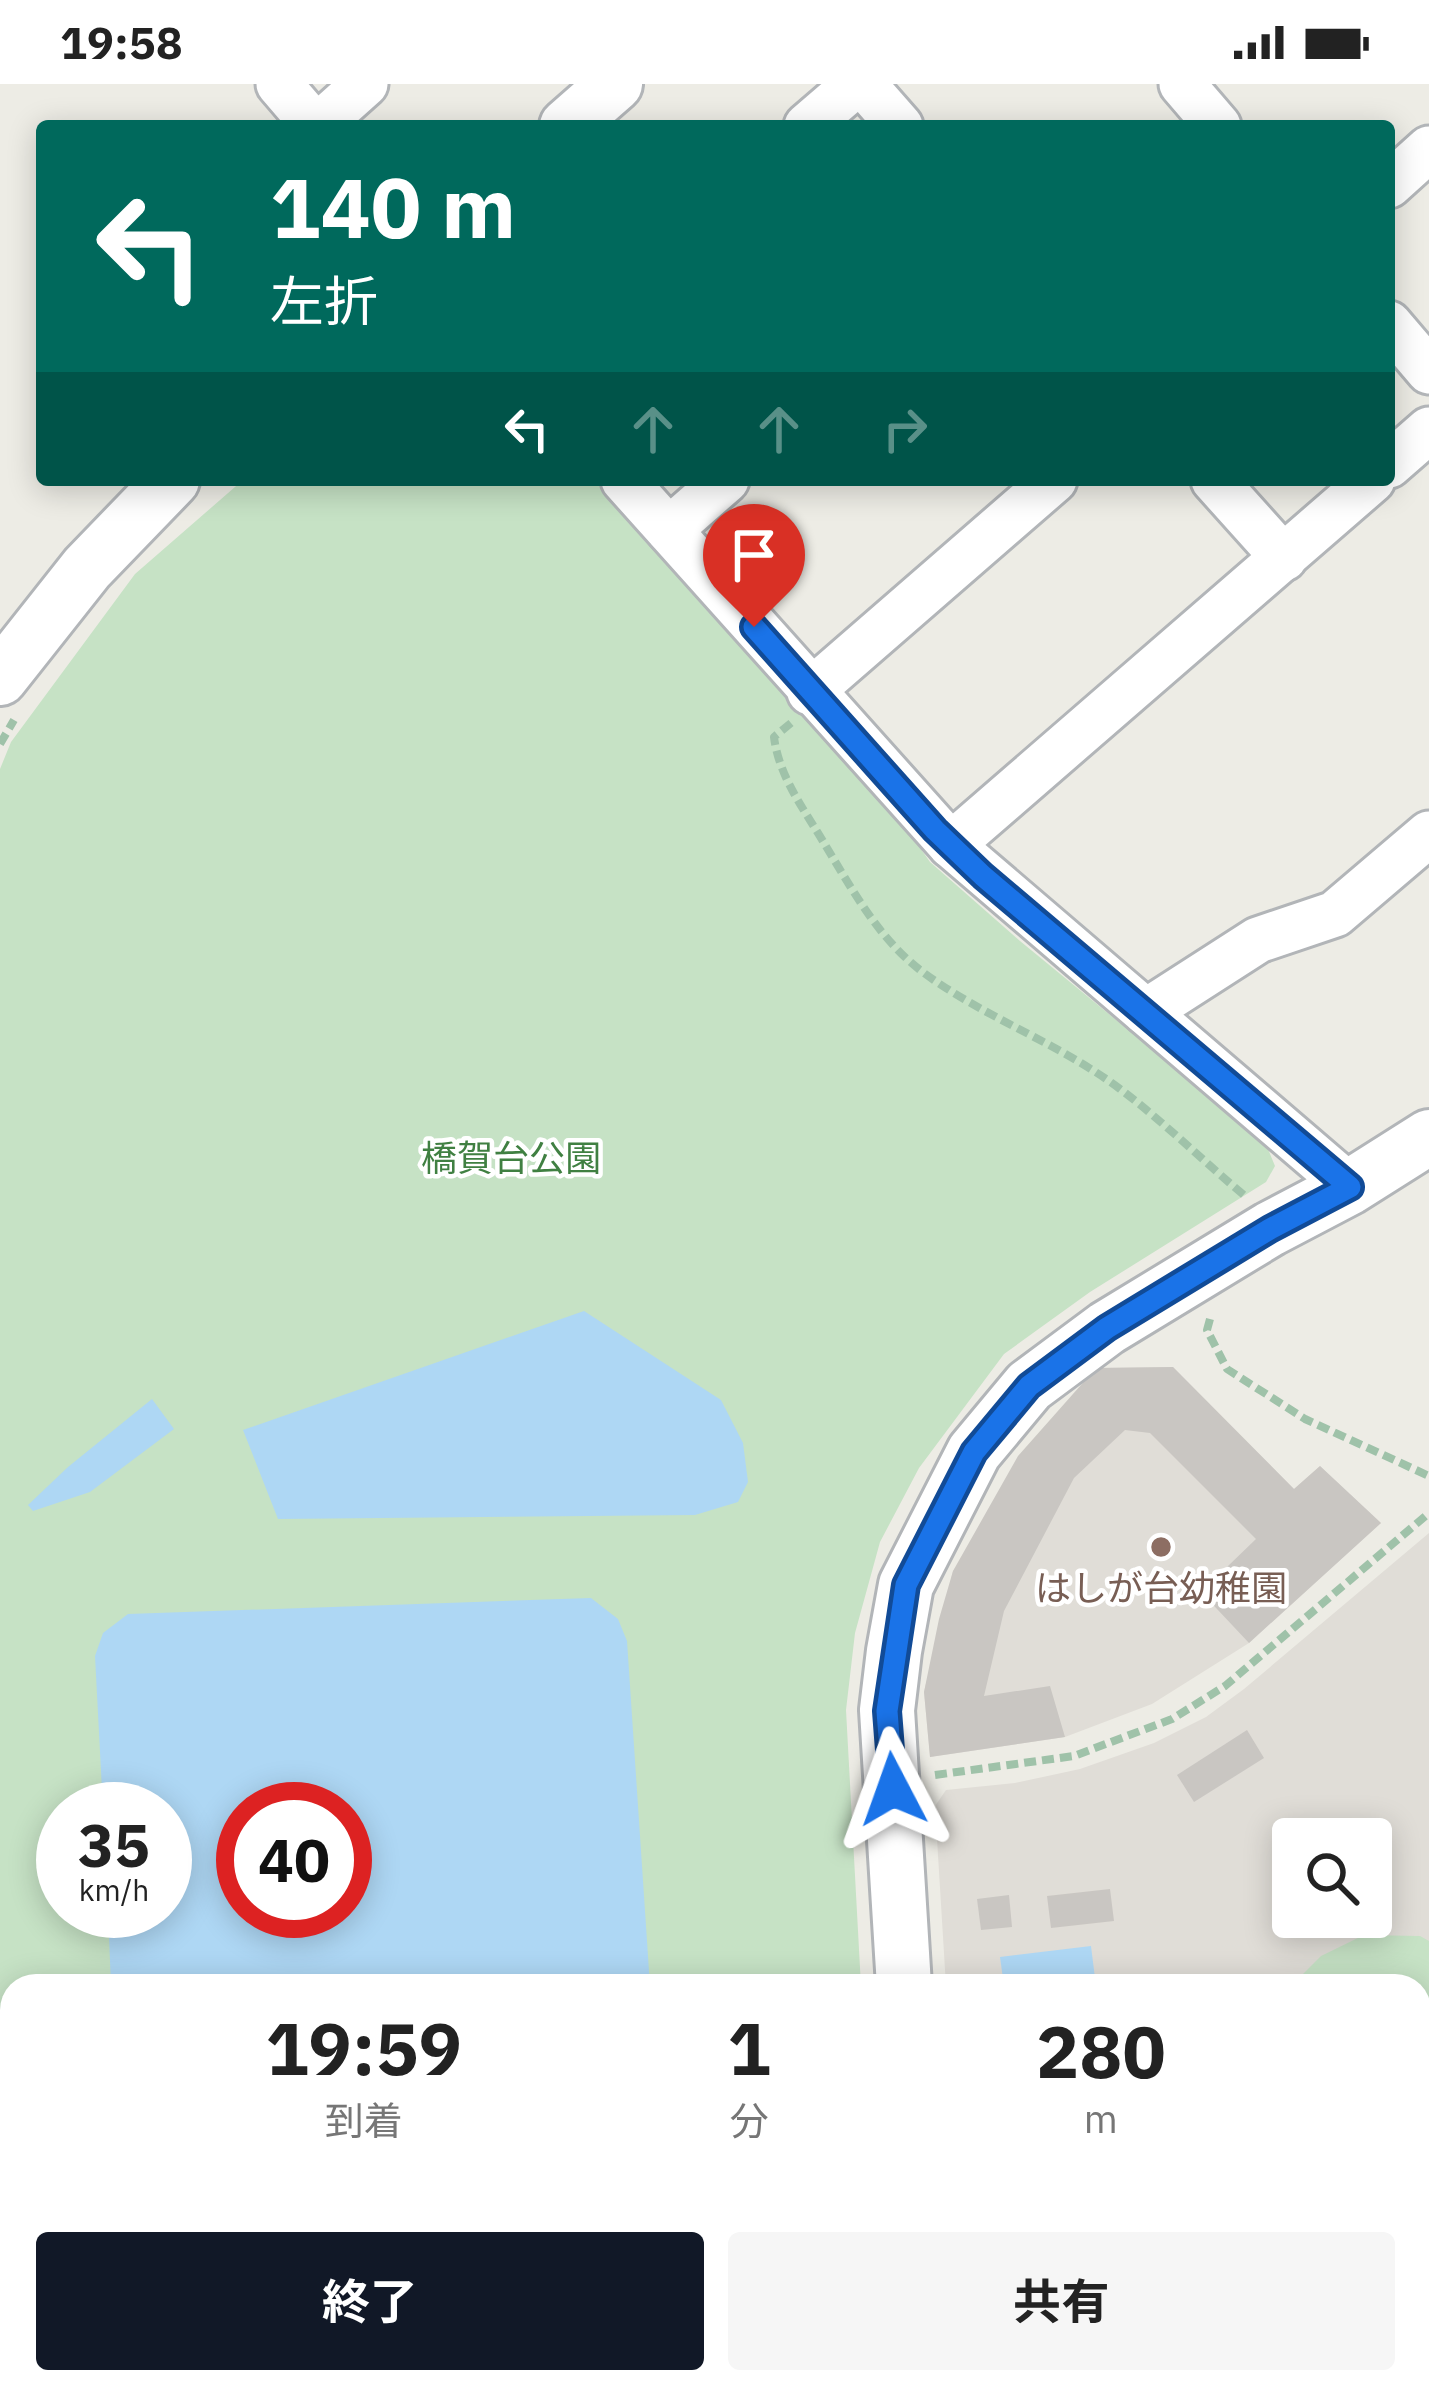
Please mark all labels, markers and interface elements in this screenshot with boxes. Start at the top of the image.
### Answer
text: 19:58 [60,13,183,71]
text: 140 m [270,152,516,261]
icon: left [72,168,228,324]
text: 左折 [270,266,378,336]
icon: left [494,396,560,462]
icon: ahead [620,396,686,462]
icon: ahead [746,396,812,462]
icon: right [872,396,938,462]
pin [703,504,805,627]
icon: arrive [721,522,787,588]
park label: 橋賀台公園 [421,1134,601,1181]
marker: はしが台幼稚園 [1148,1534,1174,1560]
place label: はしが台幼稚園 [1035,1564,1287,1611]
position arrow [830,1726,956,1852]
speed limit sign: 40 [216,1782,372,1938]
text: 35 [78,1805,150,1884]
map controls [1272,1818,1392,1938]
button: search [1272,1818,1392,1938]
text: km/h [79,1870,149,1909]
text: 19:59 [265,2001,462,2095]
text: 1 [727,2001,771,2095]
text: 280 [1036,2004,1166,2098]
text: m [1084,2093,1118,2144]
text: 到着 [325,2095,403,2146]
text: 分 [729,2095,768,2146]
button: 終了 [36,2232,704,2370]
button: 共有 [728,2232,1395,2370]

